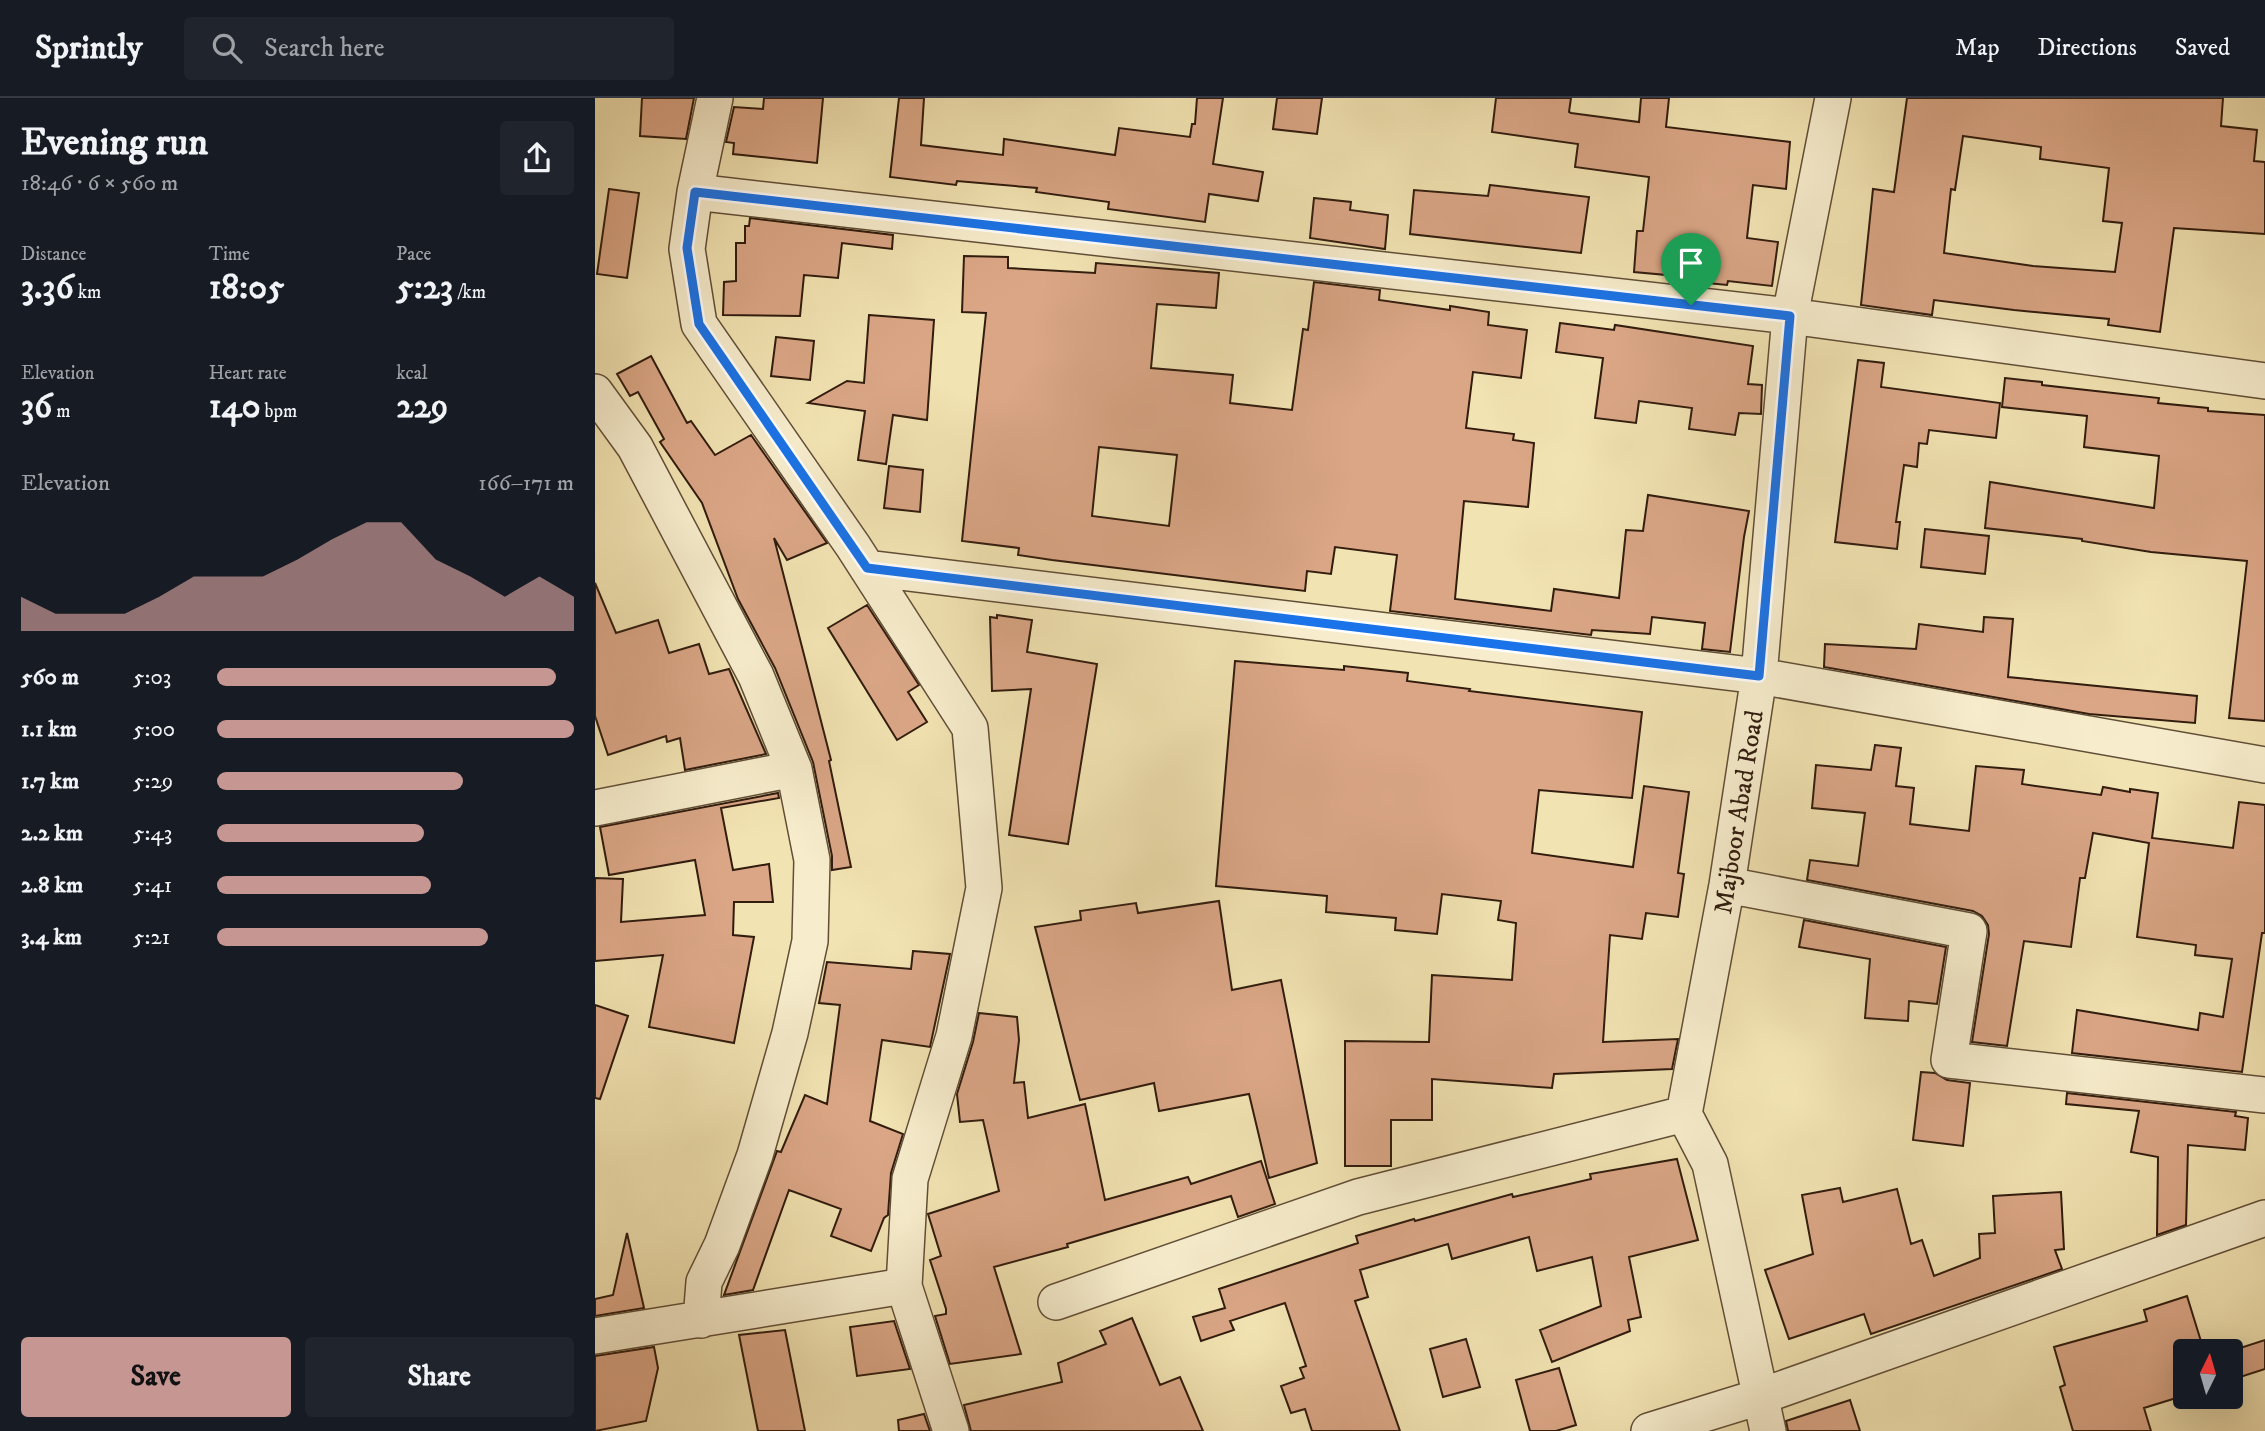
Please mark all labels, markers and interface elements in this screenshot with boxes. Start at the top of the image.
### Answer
search box [184,17,674,80]
text: Sprintly [35,28,142,69]
icon: search [208,29,246,67]
text: Search here [264,32,385,65]
text: Map [1955,33,2000,63]
text: Directions [2038,33,2137,63]
text: Saved [2175,33,2230,63]
text: Evening run [21,119,208,167]
button: share [500,121,574,195]
text: 18:46 · 6 × 560 m [21,169,178,198]
pin [1661,233,1721,305]
text: Distance [21,243,86,266]
text: Time [209,243,250,266]
text: Pace [396,243,431,266]
icon: arrive [1672,244,1710,282]
text: 3.36 [21,266,74,310]
text: 18:05 [209,266,284,310]
text: 5:23 [396,266,453,310]
text: km [74,281,101,304]
text: /km [453,281,486,304]
text: Elevation [21,362,95,385]
text: Heart rate [209,362,287,385]
text: kcal [396,362,428,385]
text: 36 [21,385,52,429]
text: 140 [209,385,261,429]
text: 229 [396,385,448,429]
text: m [52,400,71,423]
text: bpm [261,400,297,423]
text: Elevation [21,469,110,498]
text: 166–171 m [478,469,574,498]
text: 560 m [21,663,79,692]
text: 5:03 [133,663,171,692]
street label: Majboor Abad Road [1707,708,1772,916]
text: 1.1 km [21,715,77,744]
text: 5:00 [133,715,175,744]
text: 1.7 km [21,767,79,796]
text: 5:29 [133,767,173,796]
text: 2.2 km [21,819,83,848]
text: 5:43 [133,819,172,848]
text: 2.8 km [21,871,83,900]
text: 5:41 [133,871,172,900]
text: 3.4 km [21,923,82,952]
text: 5:21 [133,923,170,952]
button: Save [21,1337,291,1417]
button: Share [305,1337,574,1417]
north arrow [2173,1339,2243,1409]
map controls [2173,1339,2243,1409]

